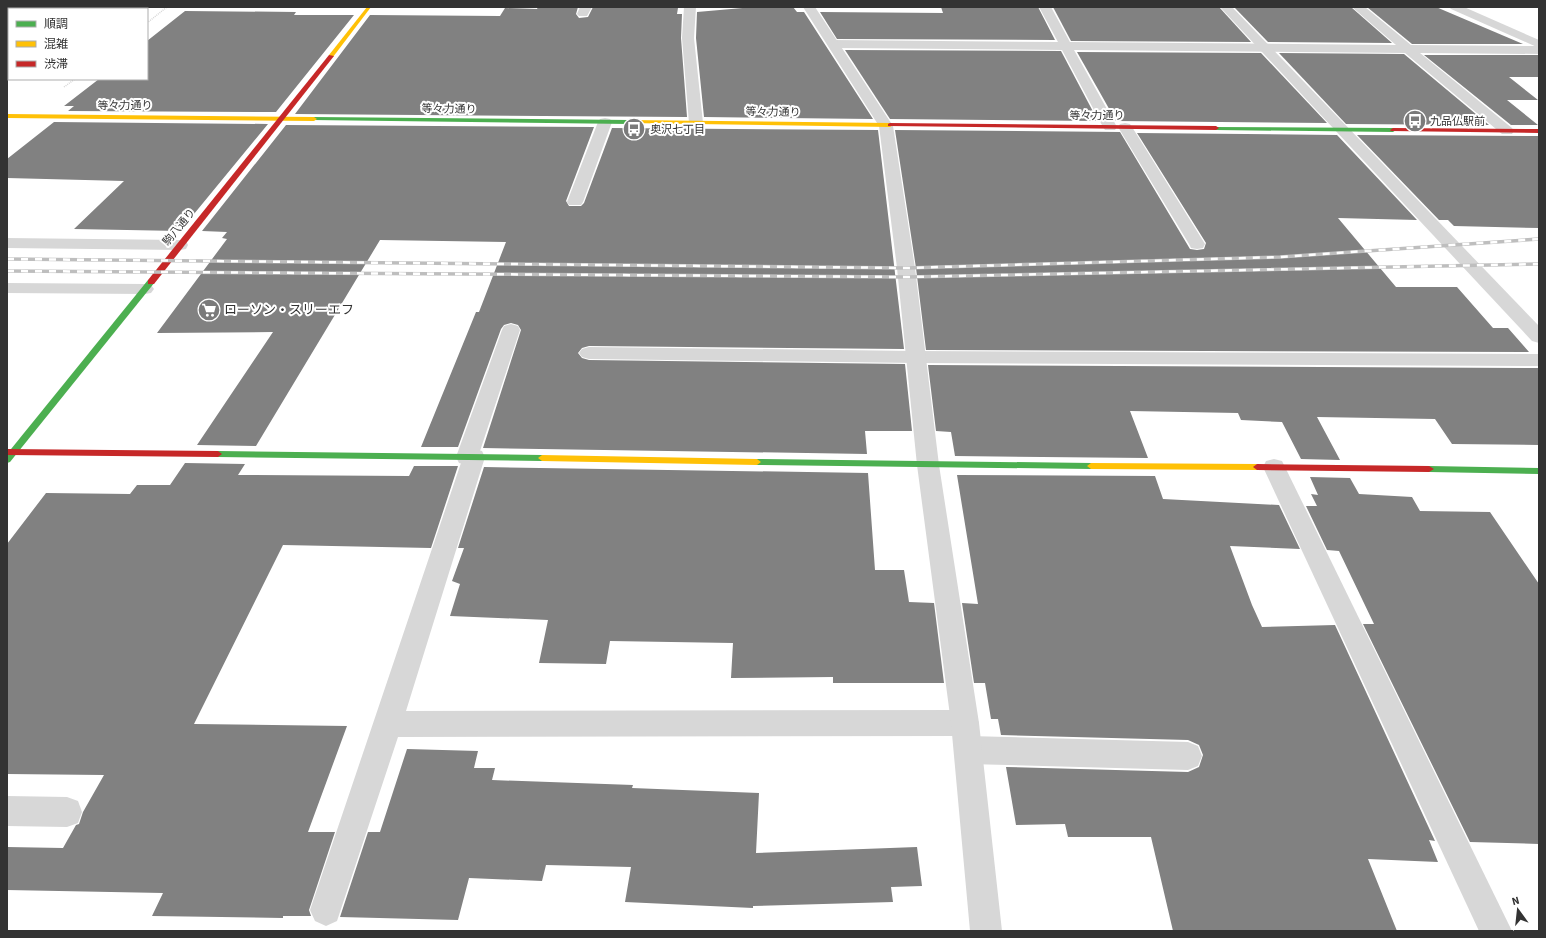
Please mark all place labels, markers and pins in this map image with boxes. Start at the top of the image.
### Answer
bus stop icon: 九品仏駅前 [1402,108,1428,134]
place label: 九品仏駅前 [1430,114,1485,129]
bus stop icon: 奥沢七丁目 [621,116,647,142]
place label: 奥沢七丁目 [650,122,705,137]
supermarket icon: ローソン・スリーエフ [196,297,222,323]
place label: ローソン・スリーエフ [224,301,354,319]

